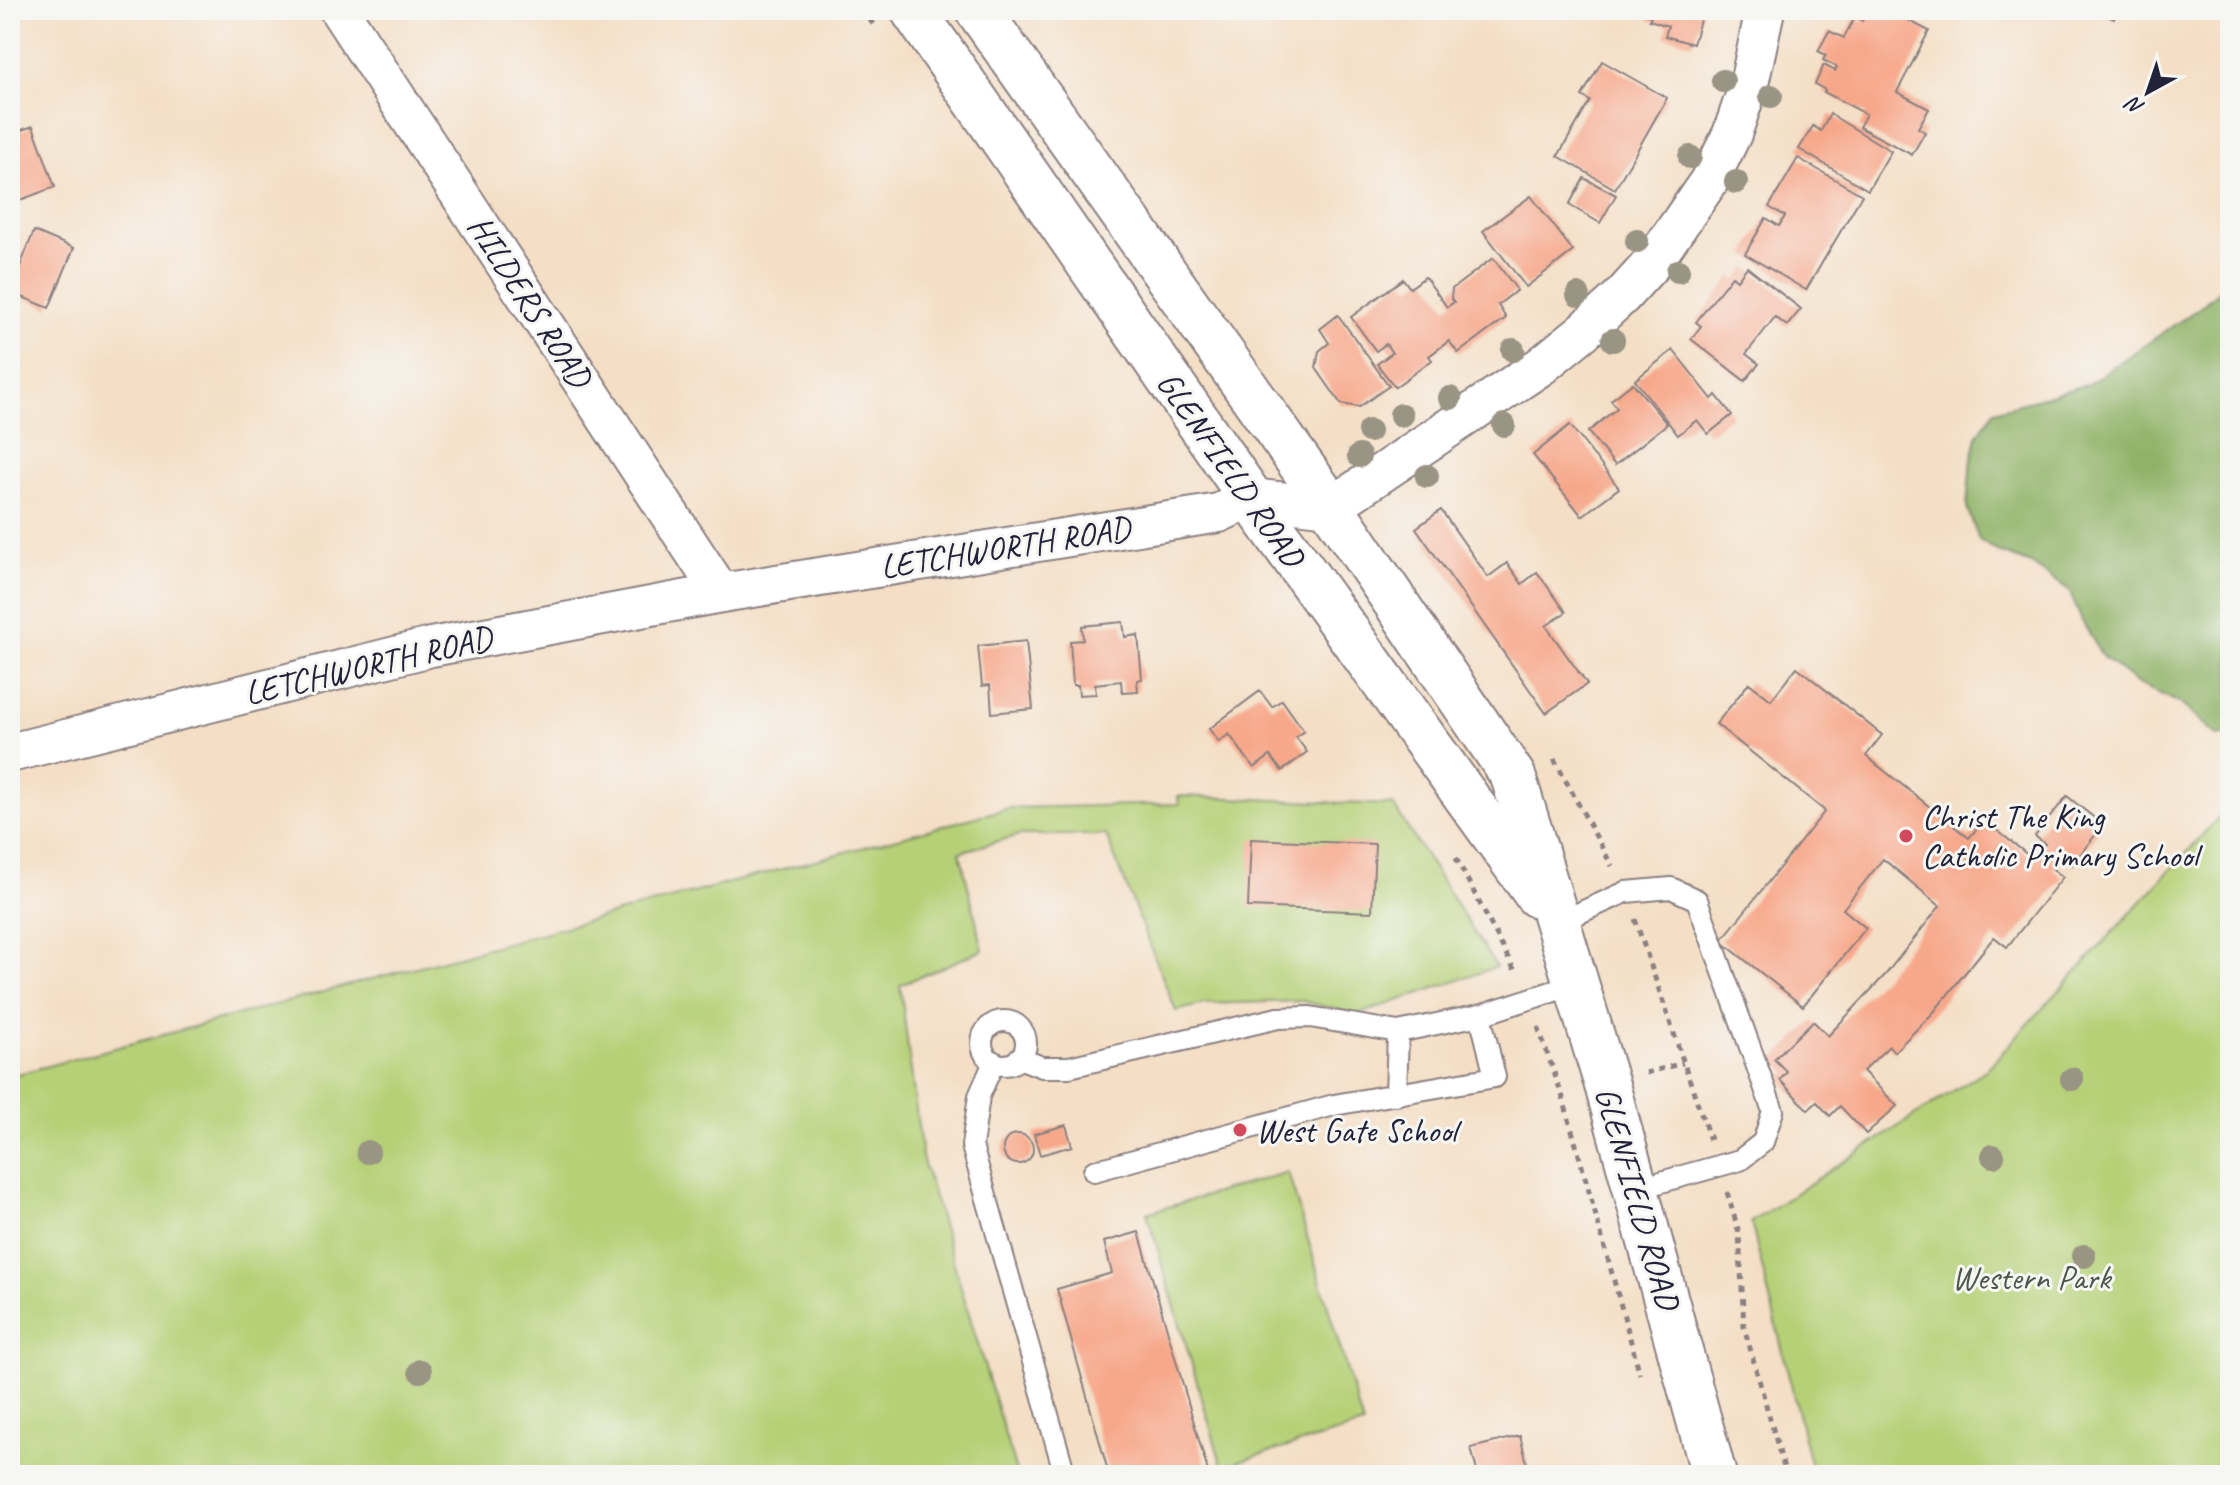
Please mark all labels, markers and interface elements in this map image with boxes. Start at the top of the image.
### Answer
north arrow [2108,52,2188,132]
text: N [2119,89,2150,122]
street label: HILDERS ROAD [459,207,603,398]
street label: GLENFIELD ROAD [1148,363,1316,577]
street label: LETCHWORTH ROAD [877,506,1136,588]
street label: LETCHWORTH ROAD [240,615,499,714]
place label: Christ The King Catholic Primary School [1922,795,2204,877]
marker: Christ The King Catholic Primary School [1897,827,1915,845]
street label: GLENFIELD ROAD [1586,1082,1691,1316]
place label: West Gate School [1256,1109,1463,1152]
marker: West Gate School [1231,1121,1249,1139]
park label: Western Park [1952,1256,2113,1299]

